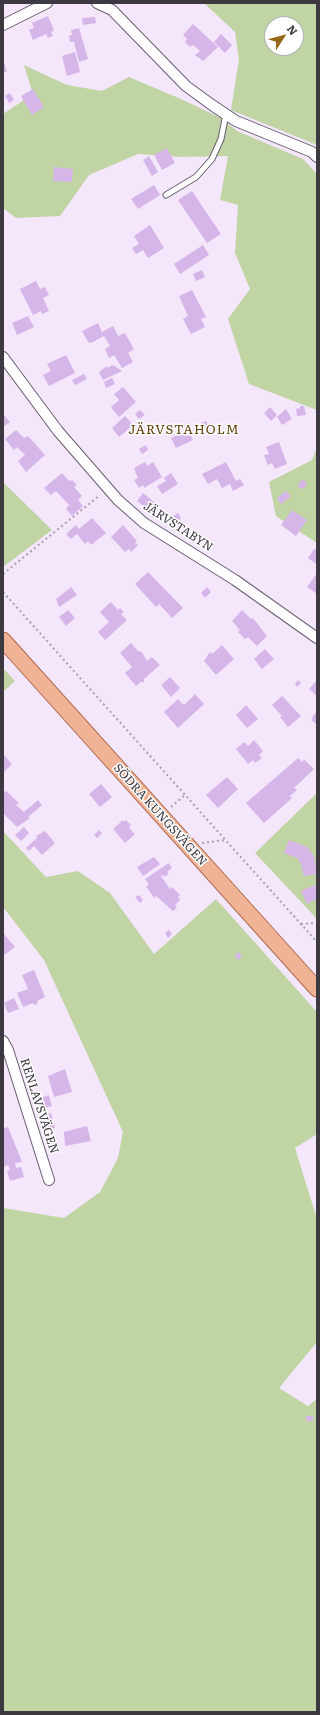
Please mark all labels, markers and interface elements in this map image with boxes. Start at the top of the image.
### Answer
north arrow [264,16,304,56]
text: N [284,21,302,38]
district label: JÄRVSTAHOLM [128,422,240,438]
street label: JÄRVSTABYN [140,499,216,555]
street label: SÖDRA KUNGSVÄGEN [110,761,210,869]
street label: RENLAVSVÄGEN [17,1056,61,1156]

